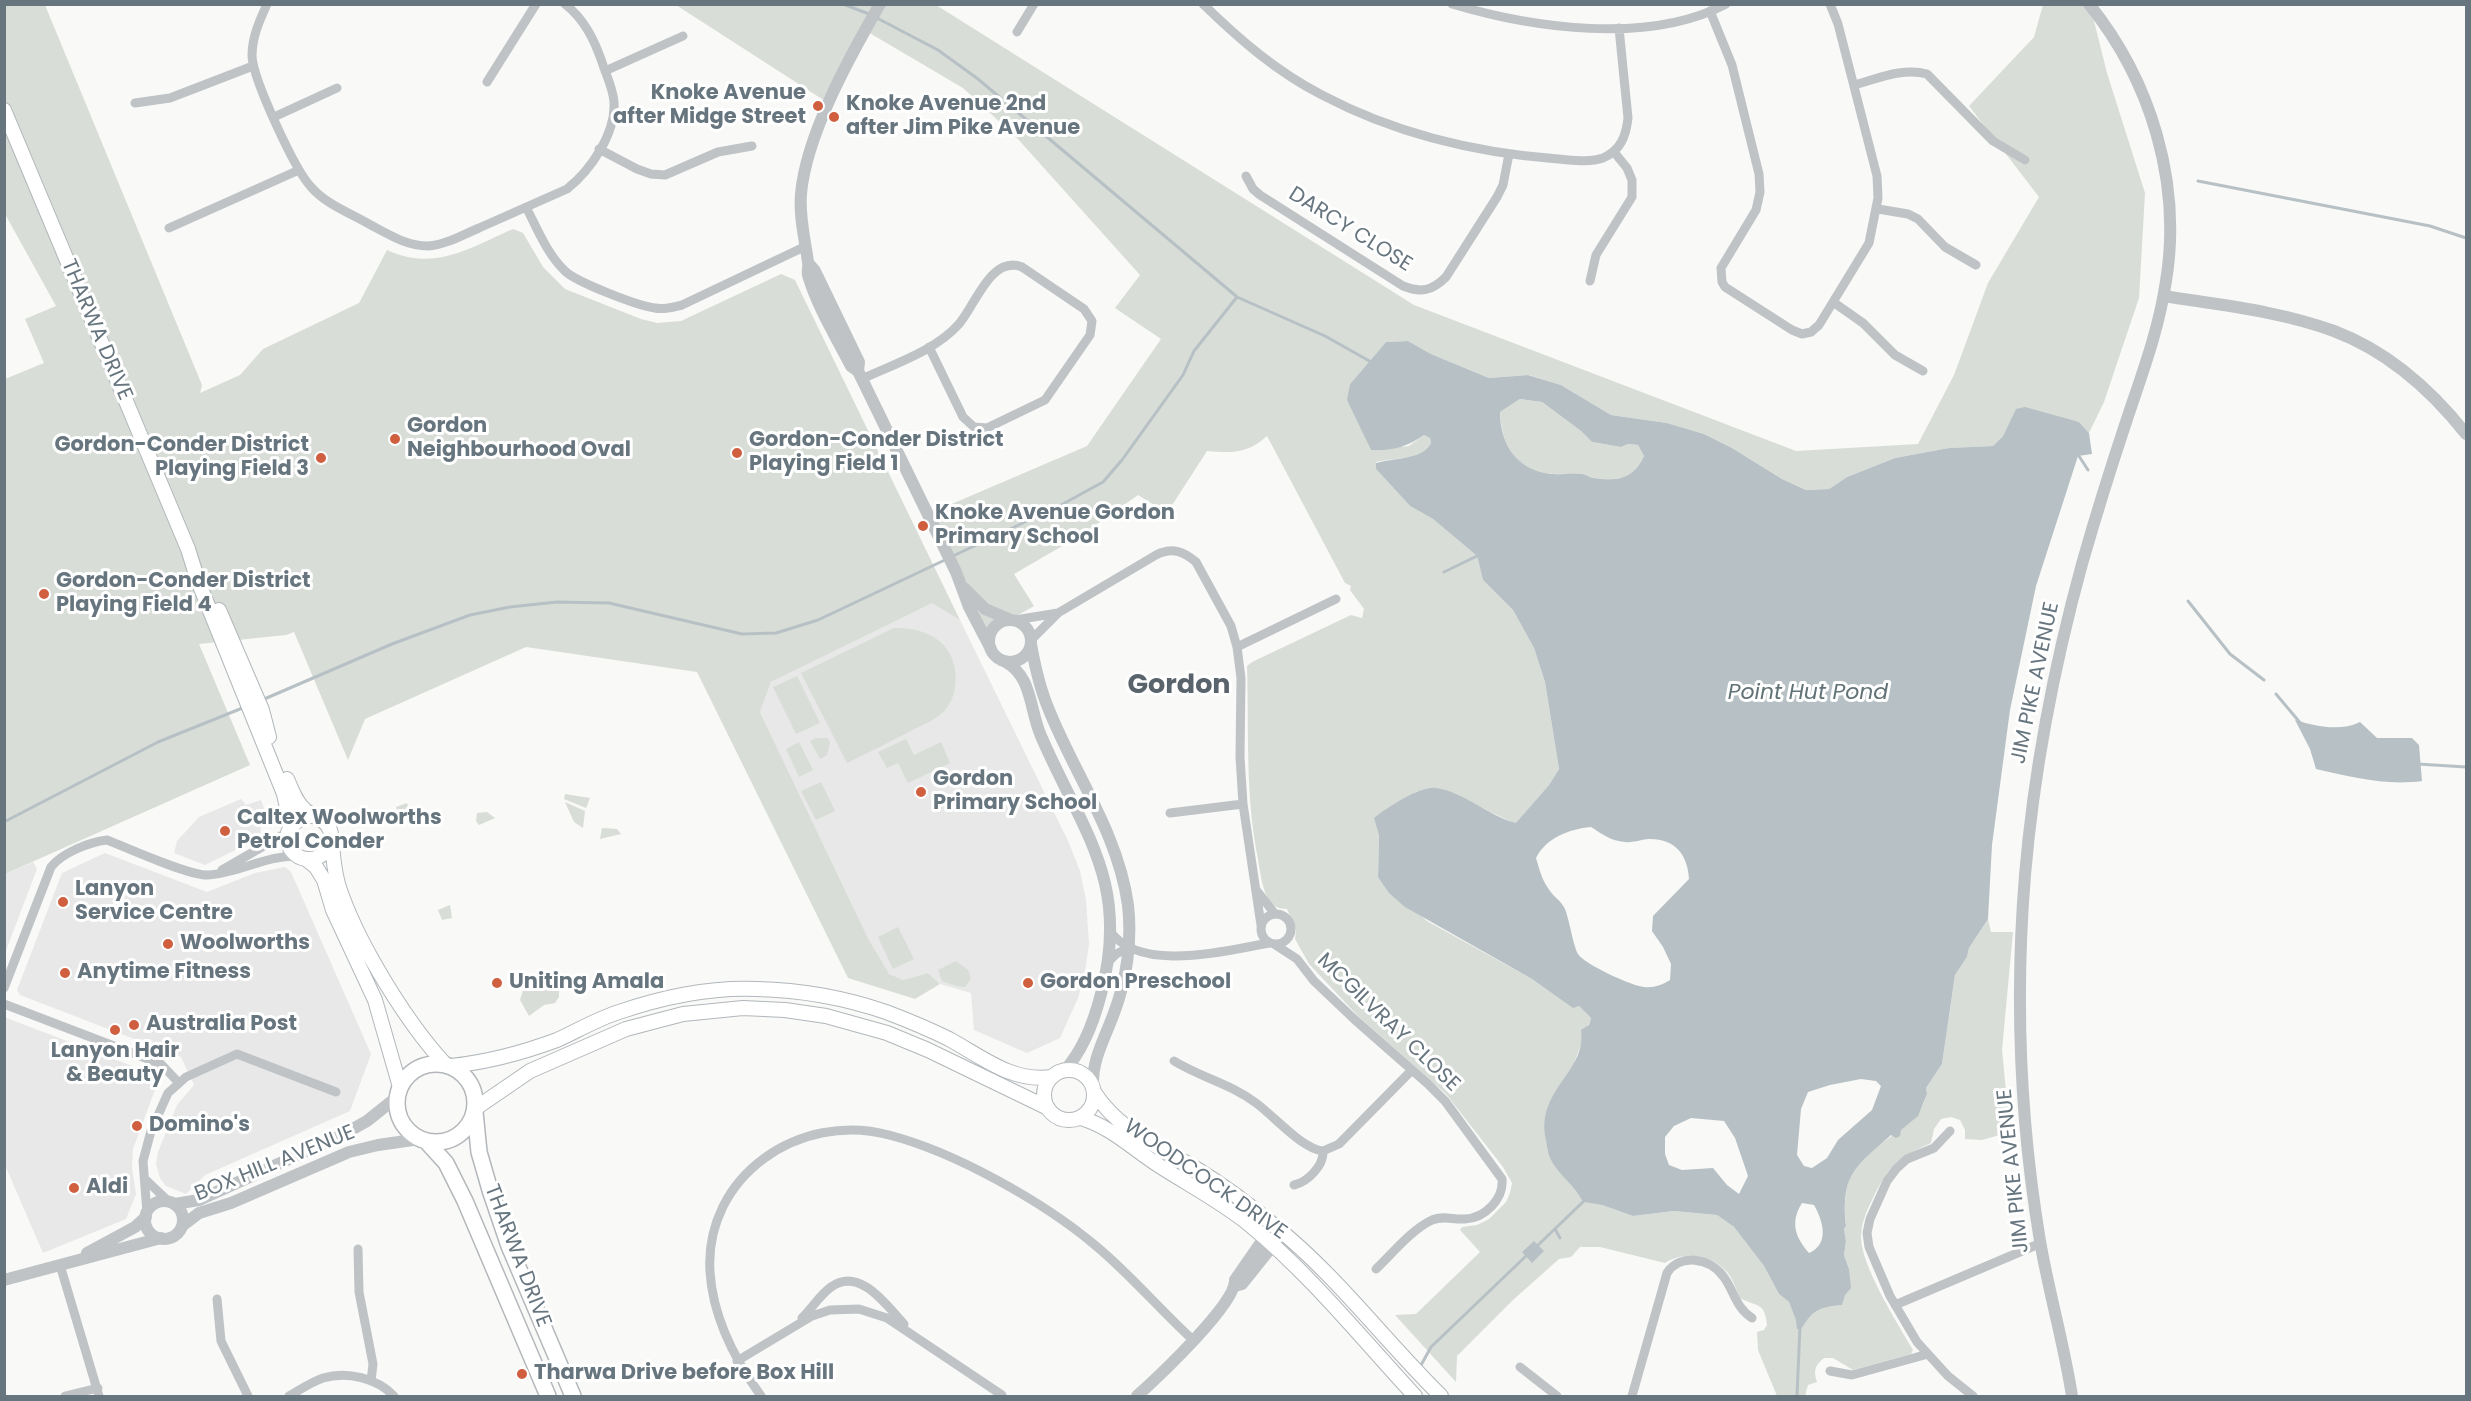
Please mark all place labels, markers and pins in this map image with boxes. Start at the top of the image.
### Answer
place label: Knoke Avenue after Midge Street [613,81,806,131]
place label: Knoke Avenue 2nd after Jim Pike Avenue [846,92,1080,142]
marker: Knoke Avenue after Midge Street [811,99,825,113]
marker: Knoke Avenue 2nd after Jim Pike Avenue [827,110,841,124]
place label: Gordon Neighbourhood Oval [407,414,631,464]
place label: Gordon-Conder District Playing Field 1 [749,428,1004,478]
marker: Gordon Neighbourhood Oval [388,432,402,446]
place label: Gordon-Conder District Playing Field 3 [54,433,309,483]
marker: Gordon-Conder District Playing Field 1 [730,446,744,460]
marker: Gordon-Conder District Playing Field 3 [314,451,328,465]
place label: Knoke Avenue Gordon Primary School [935,501,1175,551]
marker: Knoke Avenue Gordon Primary School [916,519,930,533]
place label: Gordon-Conder District Playing Field 4 [56,569,311,619]
marker: Gordon-Conder District Playing Field 4 [37,587,51,601]
place label: Gordon Primary School [933,767,1097,817]
marker: Gordon Primary School [914,785,928,799]
place label: Caltex Woolworths Petrol Conder [237,806,442,856]
marker: Caltex Woolworths Petrol Conder [218,824,232,838]
place label: Lanyon Service Centre [75,877,233,927]
marker: Lanyon Service Centre [56,895,70,909]
place label: Woolworths [180,931,310,957]
marker: Woolworths [161,937,175,951]
place label: Anytime Fitness [77,960,251,986]
marker: Anytime Fitness [58,966,72,980]
place label: Uniting Amala [509,970,664,996]
place label: Gordon Preschool [1040,970,1231,996]
marker: Uniting Amala [490,976,504,990]
marker: Gordon Preschool [1021,976,1035,990]
place label: Australia Post [146,1012,297,1038]
marker: Australia Post [127,1018,141,1032]
marker: Lanyon Hair & Beauty [108,1023,122,1037]
place label: Lanyon Hair & Beauty [51,1039,179,1089]
place label: Domino's [149,1113,250,1139]
marker: Domino's [130,1119,144,1133]
place label: Aldi [86,1175,128,1201]
marker: Aldi [67,1181,81,1195]
place label: Tharwa Drive before Box Hill [534,1361,834,1387]
marker: Tharwa Drive before Box Hill [515,1367,529,1381]

